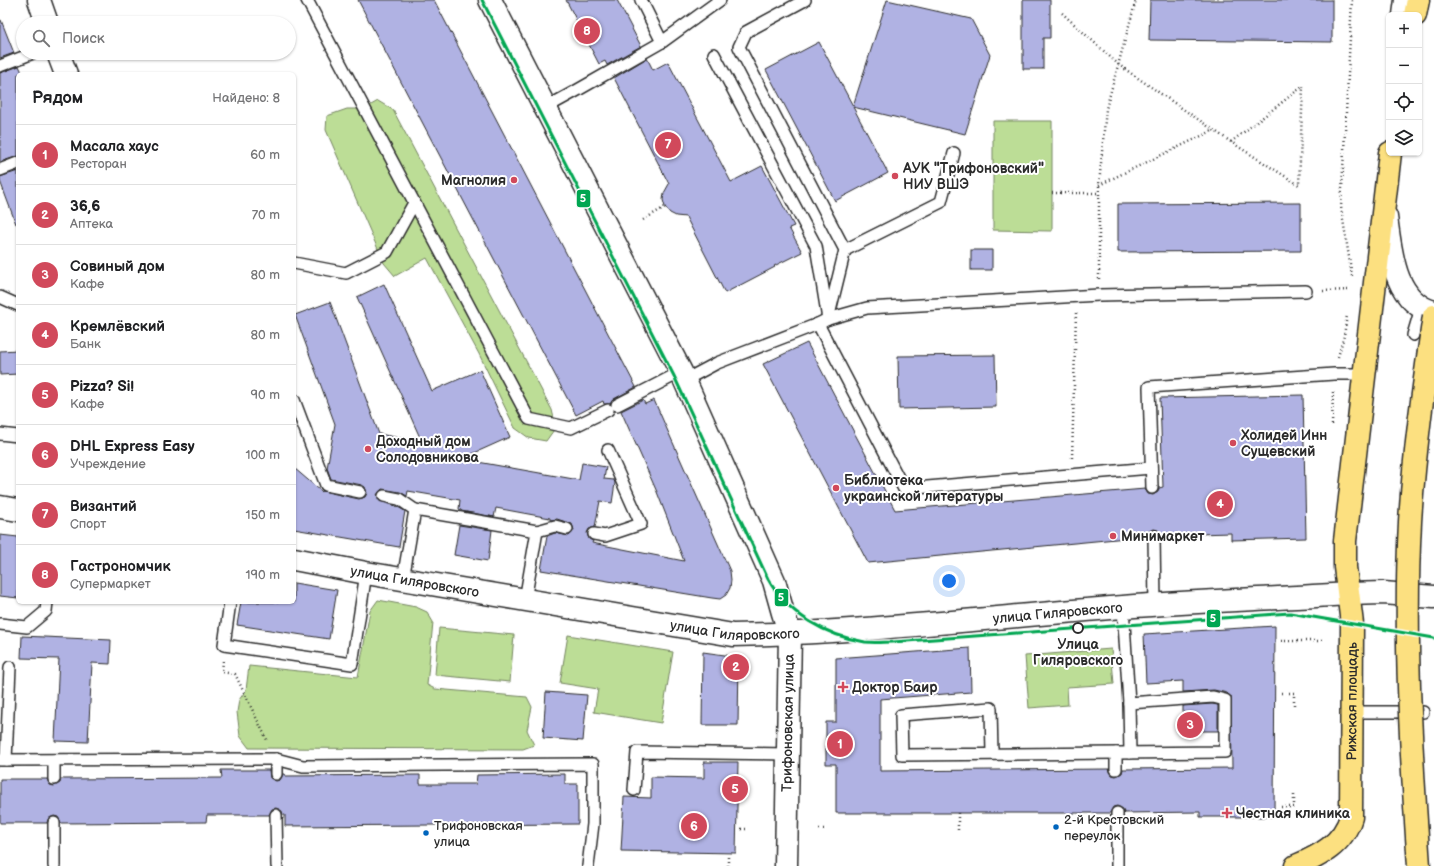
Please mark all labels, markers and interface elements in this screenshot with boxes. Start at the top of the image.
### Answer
map controls [1386,12,1422,156]
button: + [1386,12,1422,48]
search box [16,16,296,60]
pin: 8 [574,16,600,46]
icon: search [30,27,52,49]
text: Поиск [62,29,105,48]
button: − [1386,48,1422,84]
button: locate [1386,84,1422,120]
text: Рядом [32,88,83,108]
text: Найдено: 8 [212,90,280,106]
button: layers [1386,120,1422,156]
pin: 7 [655,130,681,160]
text: Масала хаус [70,137,159,156]
text: 1 [42,147,48,163]
text: 60 m [250,147,280,163]
text: Ресторан [70,156,127,172]
place label: АУК "Трифоновский" НИУ ВШЭ [902,160,1044,193]
marker: АУК "Трифоновский" НИУ ВШЭ [890,171,900,181]
place label: Магнолия [441,172,506,189]
marker: Магнолия [509,175,519,185]
line badge: 5 [576,189,591,208]
text: 5 [580,192,587,205]
text: 36,6 [70,197,100,216]
text: 2 [41,207,49,223]
text: 70 m [252,207,280,223]
text: Аптека [70,216,113,232]
text: Совиный дом [70,257,165,276]
text: 3 [41,267,49,283]
text: 80 m [251,267,280,283]
text: Кафе [70,276,104,292]
text: Кремлёвский [70,317,165,336]
text: 4 [41,327,49,343]
text: 80 m [251,327,280,343]
text: Банк [70,336,101,352]
text: Pizza? Si! [70,377,134,396]
text: 5 [41,387,49,403]
text: 90 m [251,387,280,403]
text: Кафе [70,396,104,412]
place label: Холидей Инн Сущевский [1240,427,1327,460]
place label: Доходный дом Солодовникова [376,433,480,466]
text: DHL Express Easy [70,437,195,456]
marker: Холидей Инн Сущевский [1228,438,1238,448]
marker: Доходный дом Солодовникова [363,444,373,454]
text: 6 [41,447,49,463]
text: 100 m [245,447,280,463]
text: Учреждение [70,456,146,472]
place label: Библиотека украинской литературы [844,472,1003,505]
marker: Библиотека украинской литературы [831,483,841,493]
pin: 4 [1207,489,1233,519]
text: Византий [70,497,137,516]
text: 7 [41,507,49,523]
text: 150 m [246,507,280,523]
text: Спорт [70,516,106,532]
place label: Минимаркет [1121,528,1205,545]
marker: Минимаркет [1108,531,1118,541]
text: Гастрономчик [70,557,171,576]
street label: улица Гиляровского [349,562,481,600]
text: 8 [41,567,49,583]
text: 190 m [246,567,280,583]
your location [939,571,959,591]
text: Супермаркет [70,576,151,592]
line badge: 5 [774,588,789,607]
text: 5 [778,591,785,604]
street label: улица Гиляровского [992,599,1123,627]
line badge: 5 [1206,609,1221,628]
text: 5 [1210,612,1217,625]
street label: улица Гиляровского [669,616,800,644]
marker: Улица Гиляровского [1072,622,1084,634]
place label: Улица Гиляровского [1033,636,1124,669]
street label: Рижская площадь [1343,642,1360,761]
pin: 2 [723,652,749,682]
street label: Трифоновская улица [778,653,798,792]
place label: Доктор Баир [852,679,938,696]
marker: Доктор Баир [837,681,849,693]
pin: 3 [1177,710,1203,740]
pin: 1 [827,729,853,759]
pin: 5 [722,774,748,804]
place label: Честная клиника [1236,805,1351,822]
marker: Честная клиника [1221,807,1233,819]
pin: 6 [681,811,707,841]
place label: 2-й Крестовский переулок [1064,812,1164,844]
place label: Трифоновская улица [434,818,523,850]
marker: 2-й Крестовский переулок [1051,822,1061,832]
marker: Трифоновская улица [421,828,431,838]

